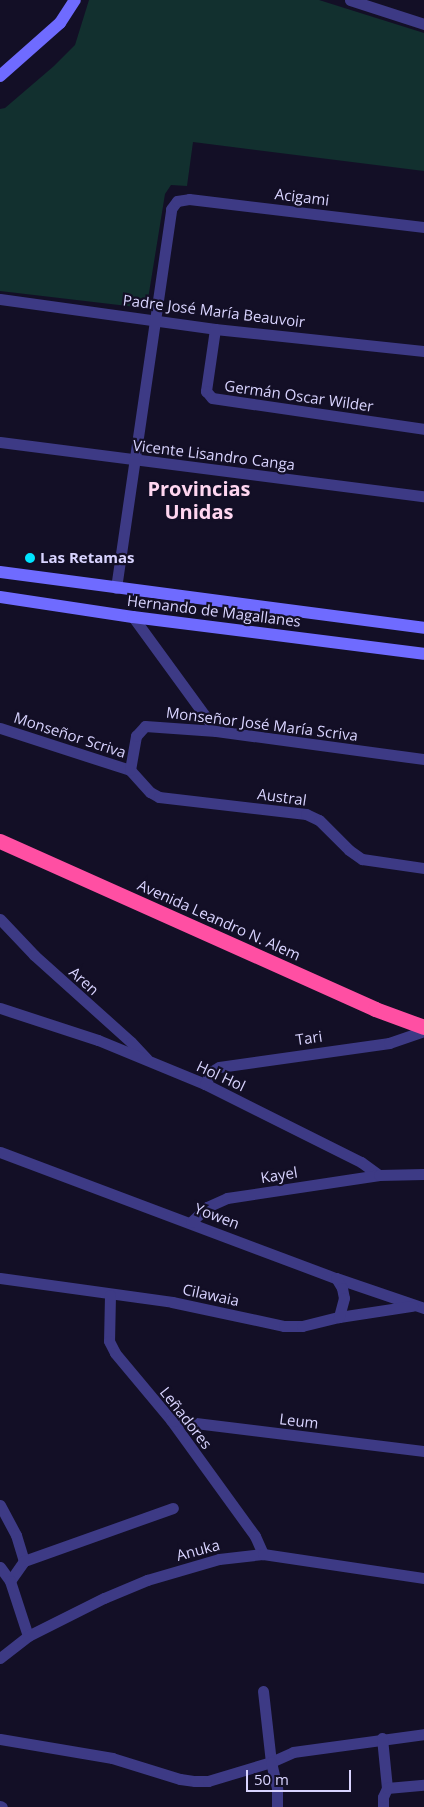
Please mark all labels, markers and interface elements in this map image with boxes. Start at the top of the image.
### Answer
street label: Acigami [274,185,330,209]
street label: Padre José María Beauvoir [122,291,306,331]
street label: Germán Oscar Wilder [223,377,375,415]
street label: Vicente Lisandro Canga [132,436,296,474]
district label: Provincias Unidas [147,476,251,523]
place label: Las Retamas [40,549,134,567]
marker: Las Retamas [24,552,36,564]
street label: Hernando de Magallanes [126,591,302,631]
street label: Monseñor José María Scriva [165,703,359,745]
street label: Monseñor Scriva [12,708,128,762]
street label: Austral [256,785,308,809]
street label: Avenida Leandro N. Alem [135,876,303,964]
street label: Aren [66,963,102,999]
street label: Tari [295,1027,323,1049]
street label: Hol Hol [194,1057,248,1095]
street label: Kayel [259,1163,299,1187]
street label: Yowen [192,1199,242,1233]
street label: Cilawaia [181,1280,241,1310]
street label: Leñadores [156,1383,216,1453]
street label: Leum [278,1410,320,1432]
street label: Anuka [174,1536,222,1564]
scale bar [249,1760,354,1792]
text: 50 m [254,1769,289,1789]

